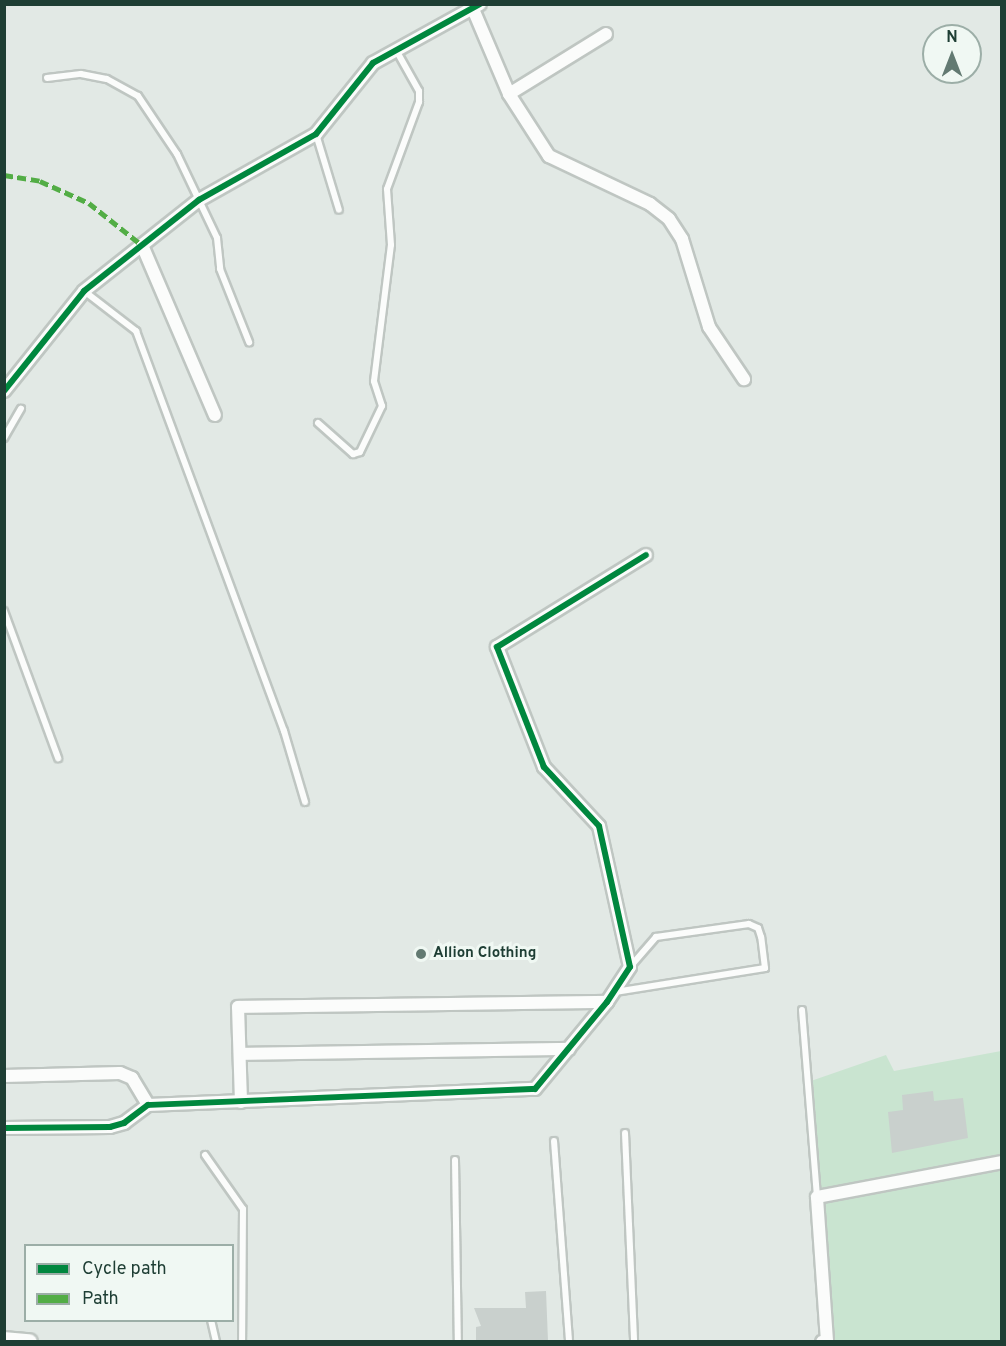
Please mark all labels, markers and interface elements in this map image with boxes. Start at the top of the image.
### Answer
north arrow [922,24,982,84]
text: N [946,28,958,48]
place label: Allion Clothing [433,945,536,963]
marker: Allion Clothing [414,947,428,961]
legend [24,1244,234,1322]
text: Cycle path [82,1258,167,1281]
text: Path [82,1288,119,1311]

